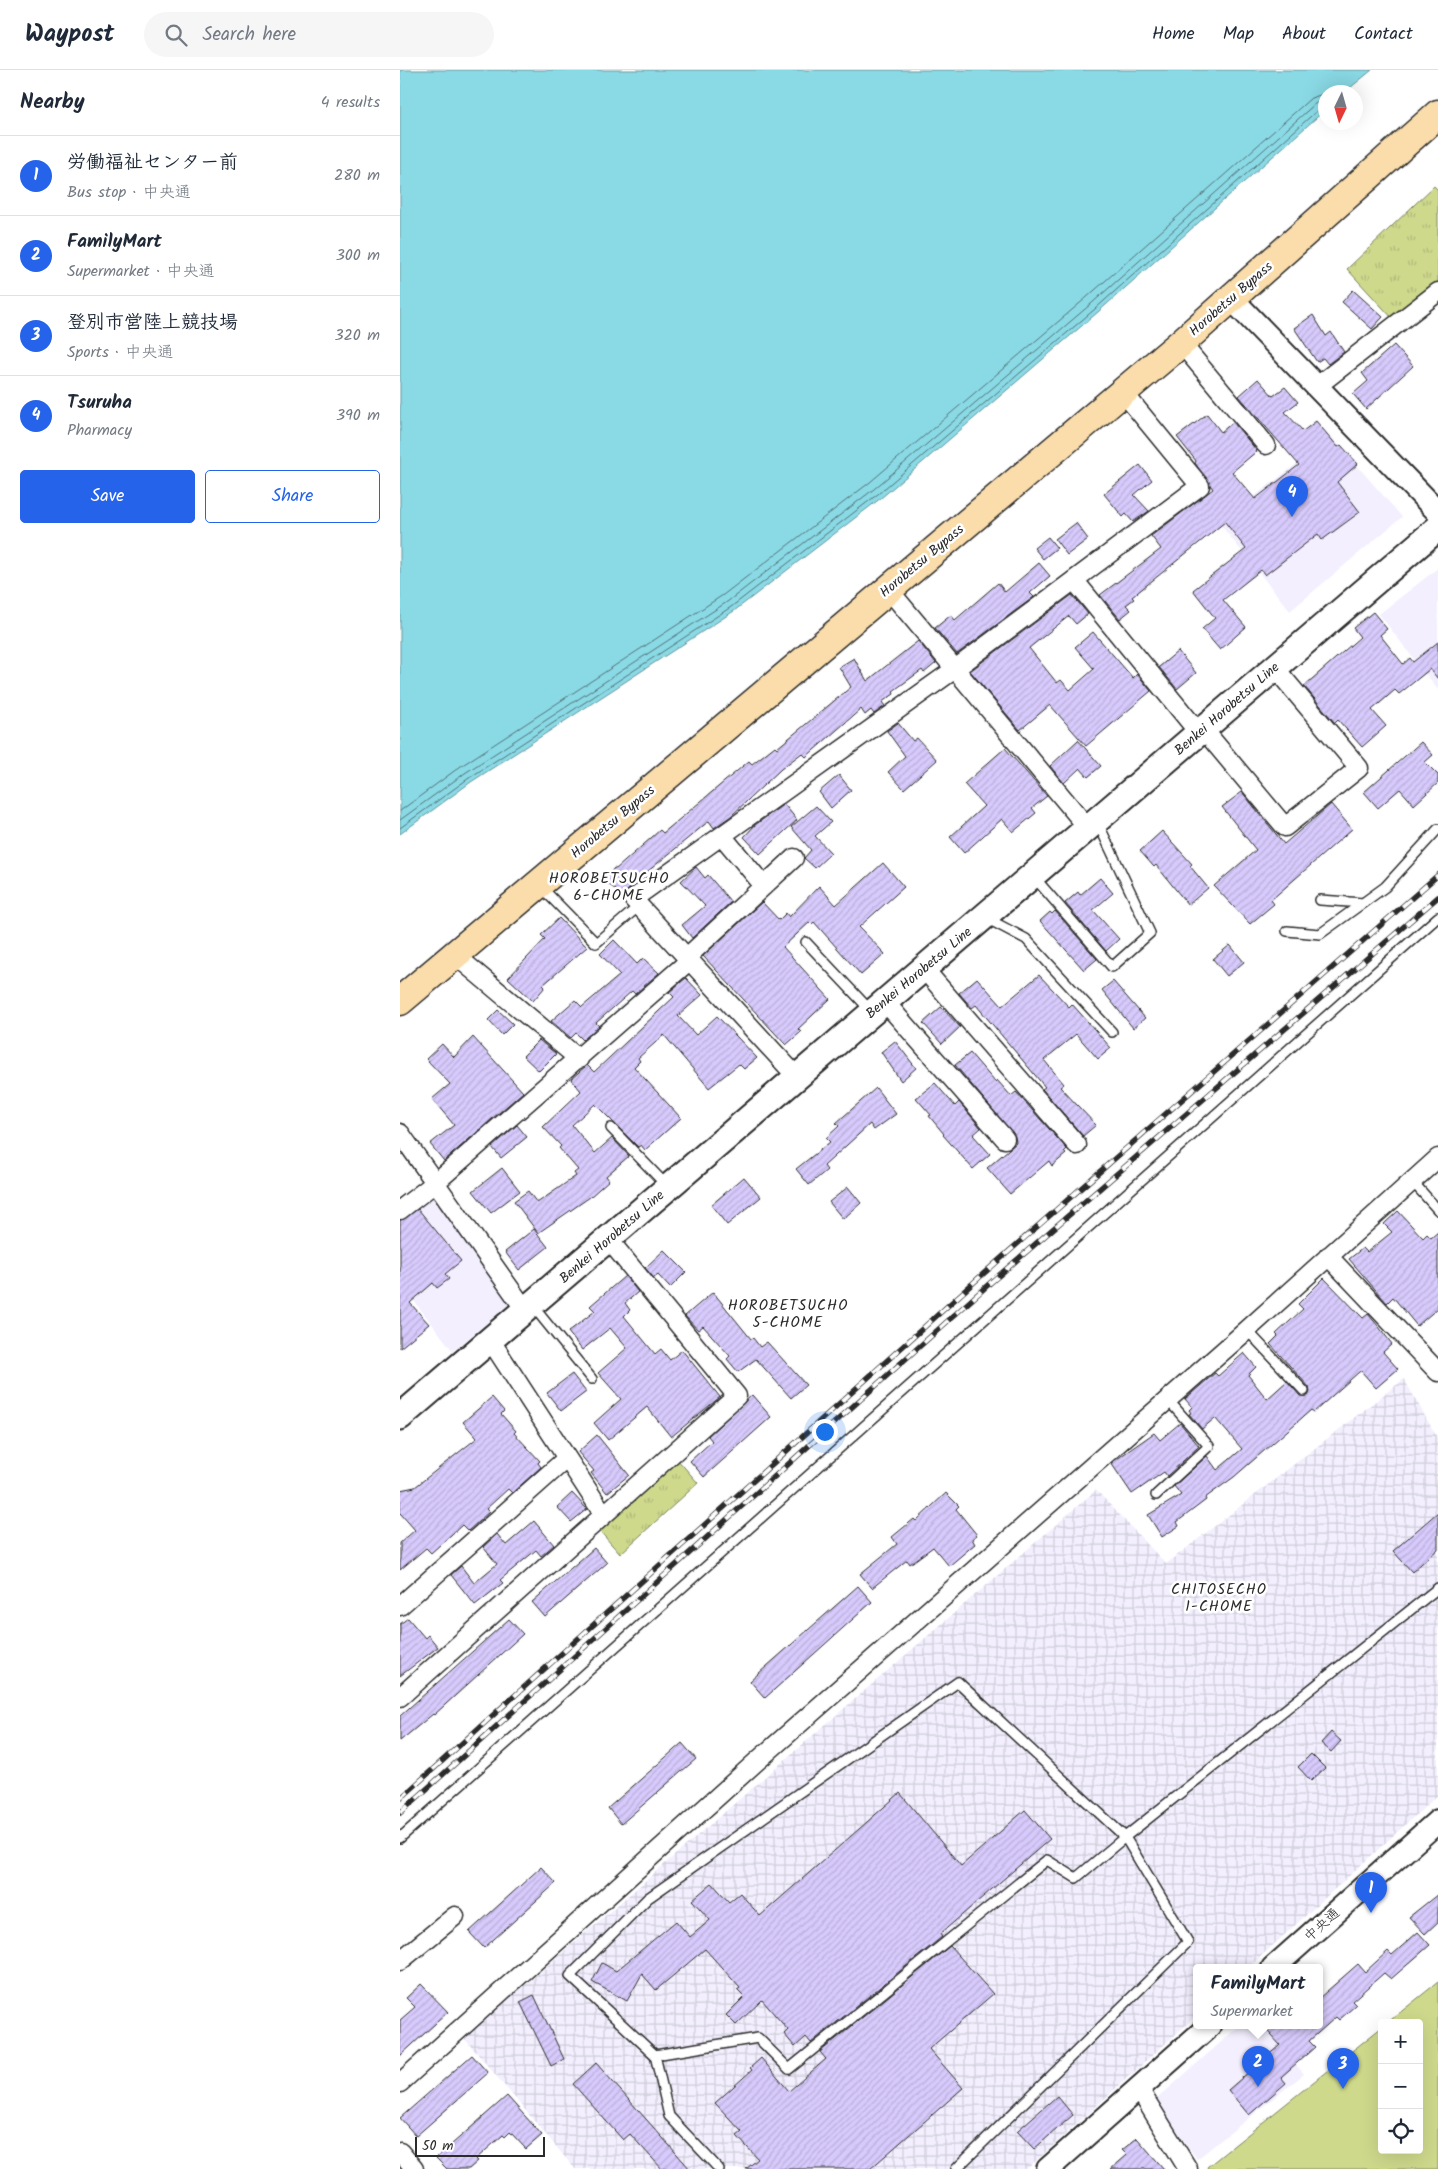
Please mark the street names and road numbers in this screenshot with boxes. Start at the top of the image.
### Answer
street label: Horobetsu Bypass [1184,256,1278,342]
street label: Horobetsu Bypass [875,519,969,603]
street label: Benkei Horobetsu Line [1169,657,1285,761]
street label: Horobetsu Bypass [566,780,660,864]
street label: Benkei Horobetsu Line [861,921,978,1024]
street label: Benkei Horobetsu Line [554,1185,670,1289]
street label: 中央通 [1299,1903,1345,1947]

